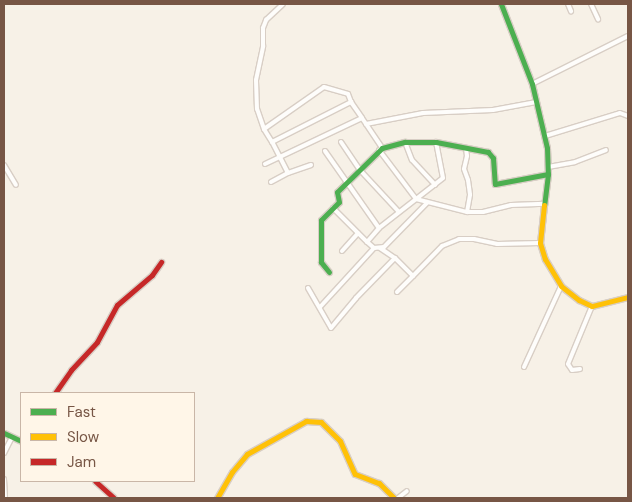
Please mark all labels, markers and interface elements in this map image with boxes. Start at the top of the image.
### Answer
legend [20,392,195,482]
text: Fast [67,402,96,422]
text: Slow [67,427,99,447]
text: Jam [67,452,96,472]

